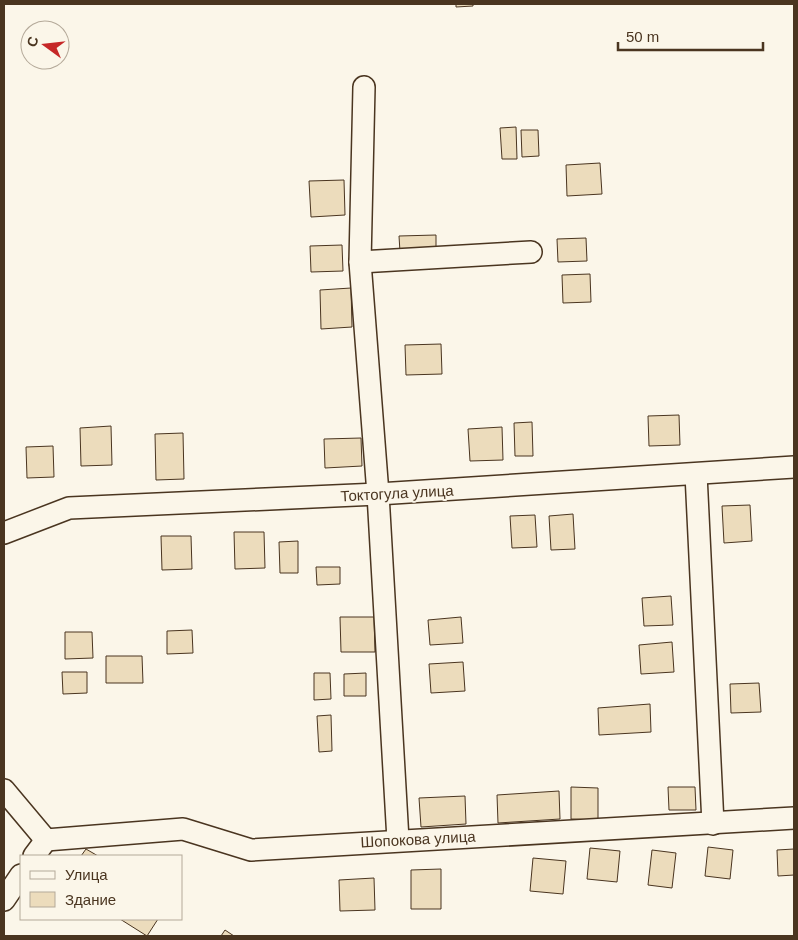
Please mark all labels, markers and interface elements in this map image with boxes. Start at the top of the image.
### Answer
north arrow [20,20,70,70]
scale bar [618,20,763,52]
text: 50 m [626,28,659,45]
text: С [23,35,41,49]
street label: Токтогула улица [340,482,455,504]
street label: Шопокова улица [360,827,477,851]
legend [20,855,182,920]
text: Улица [65,866,108,883]
text: Здание [65,891,116,908]

